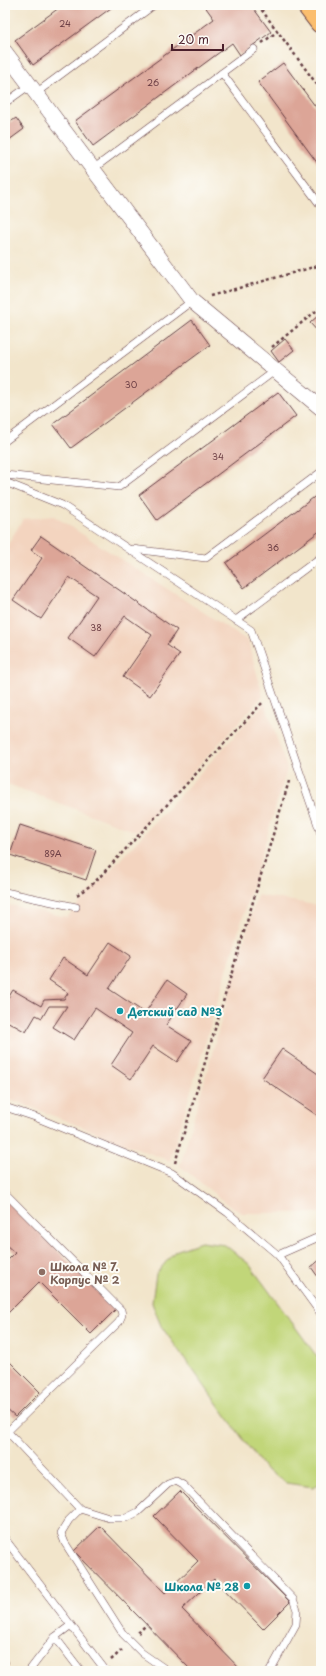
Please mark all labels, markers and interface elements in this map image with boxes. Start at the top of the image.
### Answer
house number: 24 [59,16,71,30]
scale bar [172,26,223,52]
text: 20 m [178,30,209,48]
house number: 26 [147,75,159,89]
house number: 30 [125,377,138,391]
house number: 34 [212,449,224,463]
house number: 36 [267,540,279,554]
house number: 38 [90,620,102,634]
house number: 89А [44,846,62,860]
place label: Детский сад №3 [127,1003,222,1020]
marker: Детский сад №3 [115,1006,125,1016]
place label: Школа № 7. Корпус № 2 [50,1258,120,1288]
marker: Школа № 7. Корпус № 2 [37,1267,47,1277]
place label: Школа № 28 [164,1578,239,1595]
marker: Школа № 28 [242,1581,252,1591]

